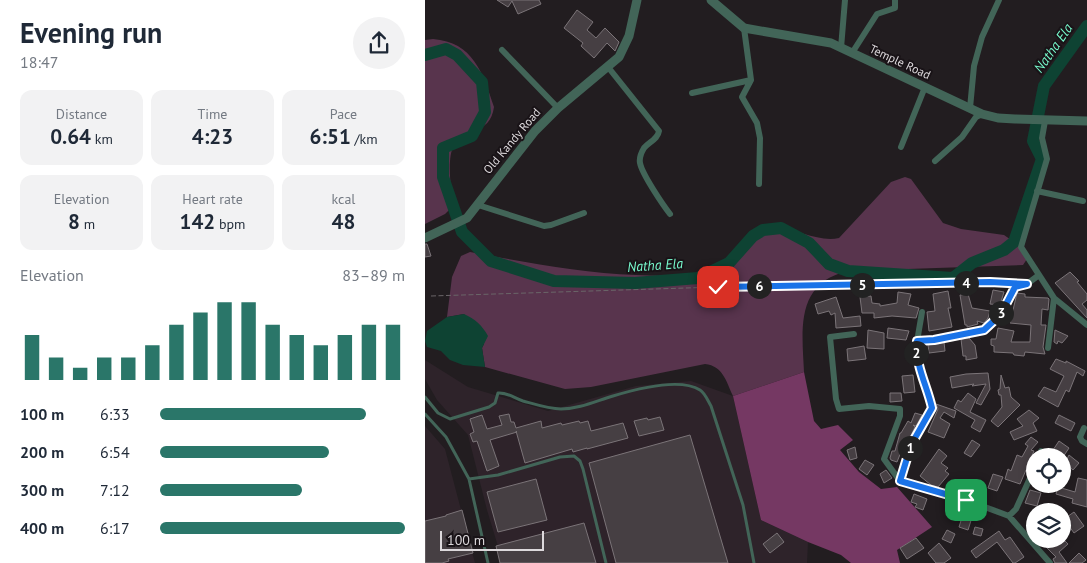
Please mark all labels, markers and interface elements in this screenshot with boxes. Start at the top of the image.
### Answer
text: Evening run [20,14,162,51]
button: share [353,17,405,69]
water label: Natha Ela [1030,20,1077,76]
street label: Temple Road [867,41,933,82]
text: 18:47 [20,52,58,72]
text: Distance [56,105,107,123]
text: Time [197,105,228,123]
text: Pace [330,105,357,123]
street label: Old Kandy Road [480,105,543,177]
text: 0.64 [50,123,91,150]
text: 4:23 [192,123,233,150]
text: 6:51 [309,123,351,150]
text: km [91,130,113,148]
text: /km [351,130,378,148]
text: Elevation [54,190,109,208]
text: Heart rate [182,190,243,208]
text: kcal [332,190,355,208]
text: 8 [68,208,80,235]
text: 142 [180,208,215,235]
text: 48 [332,208,355,235]
text: m [80,215,95,233]
text: bpm [215,215,245,233]
water label: Natha Ela [626,254,684,276]
text: Elevation [20,265,84,285]
text: 83–89 m [342,265,405,285]
pin [697,266,739,308]
pin: 4 [953,270,979,296]
pin: 5 [849,272,875,298]
icon: check [704,273,732,301]
pin: 6 [747,274,771,298]
text: 4 [963,274,970,292]
text: 5 [859,276,866,294]
text: 6 [756,277,763,295]
pin: 3 [989,300,1013,326]
text: 3 [998,304,1005,322]
pin: 2 [903,340,929,366]
text: 2 [913,344,920,362]
text: 100 m [20,404,64,424]
text: 6:33 [100,404,130,424]
pin: 1 [897,436,923,460]
text: 1 [907,439,914,457]
text: 200 m [20,442,64,462]
text: 6:54 [100,442,130,462]
map controls [1026,448,1071,548]
button: locate [1026,448,1071,493]
pin [945,479,987,521]
text: 300 m [20,480,64,500]
text: 7:12 [100,480,130,500]
icon: arrive [952,486,980,514]
button: layers [1026,503,1071,548]
text: 400 m [20,518,64,538]
text: 6:17 [100,518,130,538]
scale bar [440,528,544,551]
text: 100 m [447,531,485,549]

